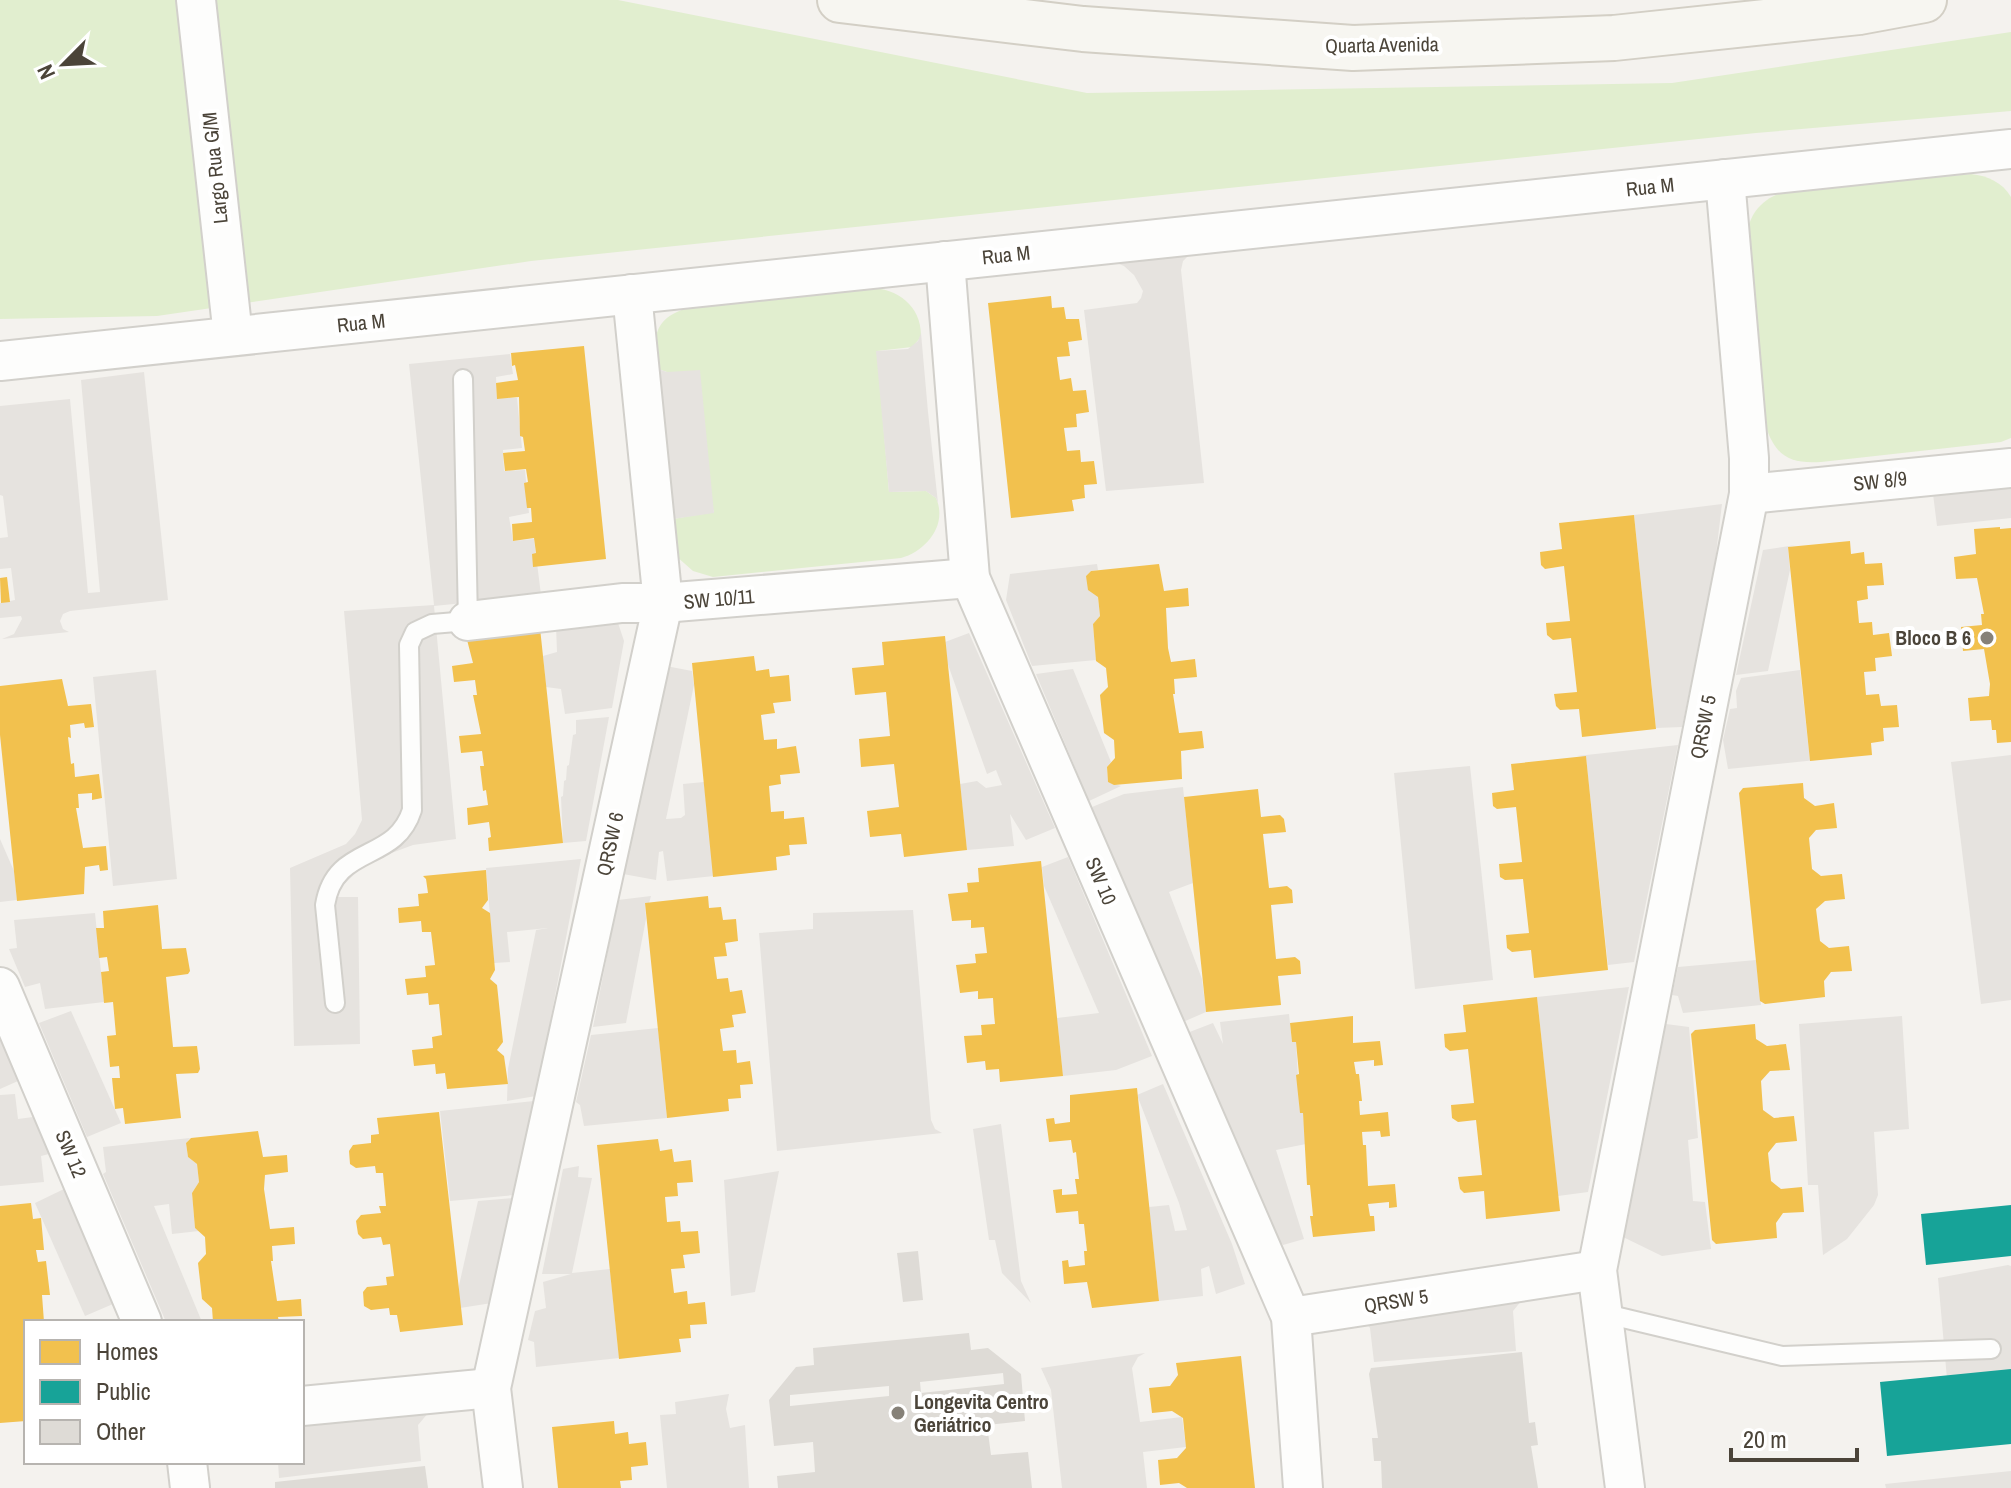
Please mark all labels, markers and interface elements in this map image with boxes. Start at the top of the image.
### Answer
north arrow [24,24,104,104]
street label: Quarta Avenida [1325,30,1439,59]
text: N [29,60,62,84]
street label: Largo Rua G/M [195,111,234,225]
street label: Rua M [1625,171,1675,202]
street label: Rua M [981,239,1031,270]
street label: Rua M [336,307,386,338]
street label: SW 8/9 [1852,464,1908,497]
street label: SW 10/11 [683,582,755,615]
place label: Bloco B 6 [1895,624,1971,651]
marker: Bloco B 6 [1978,629,1996,647]
street label: QRSW 5 [1683,693,1722,761]
street label: QRSW 6 [590,809,629,878]
street label: SW 10 [1079,853,1124,909]
street label: SW 12 [49,1126,94,1182]
street label: QRSW 5 [1362,1282,1430,1319]
legend [24,1320,304,1464]
text: Homes [96,1335,158,1367]
text: Public [96,1375,151,1407]
place label: Longevita Centro Geriátrico [914,1388,1049,1438]
marker: Longevita Centro Geriátrico [889,1404,907,1422]
scale bar [1731,1412,1857,1462]
text: Other [96,1415,146,1447]
text: 20 m [1743,1423,1787,1455]

